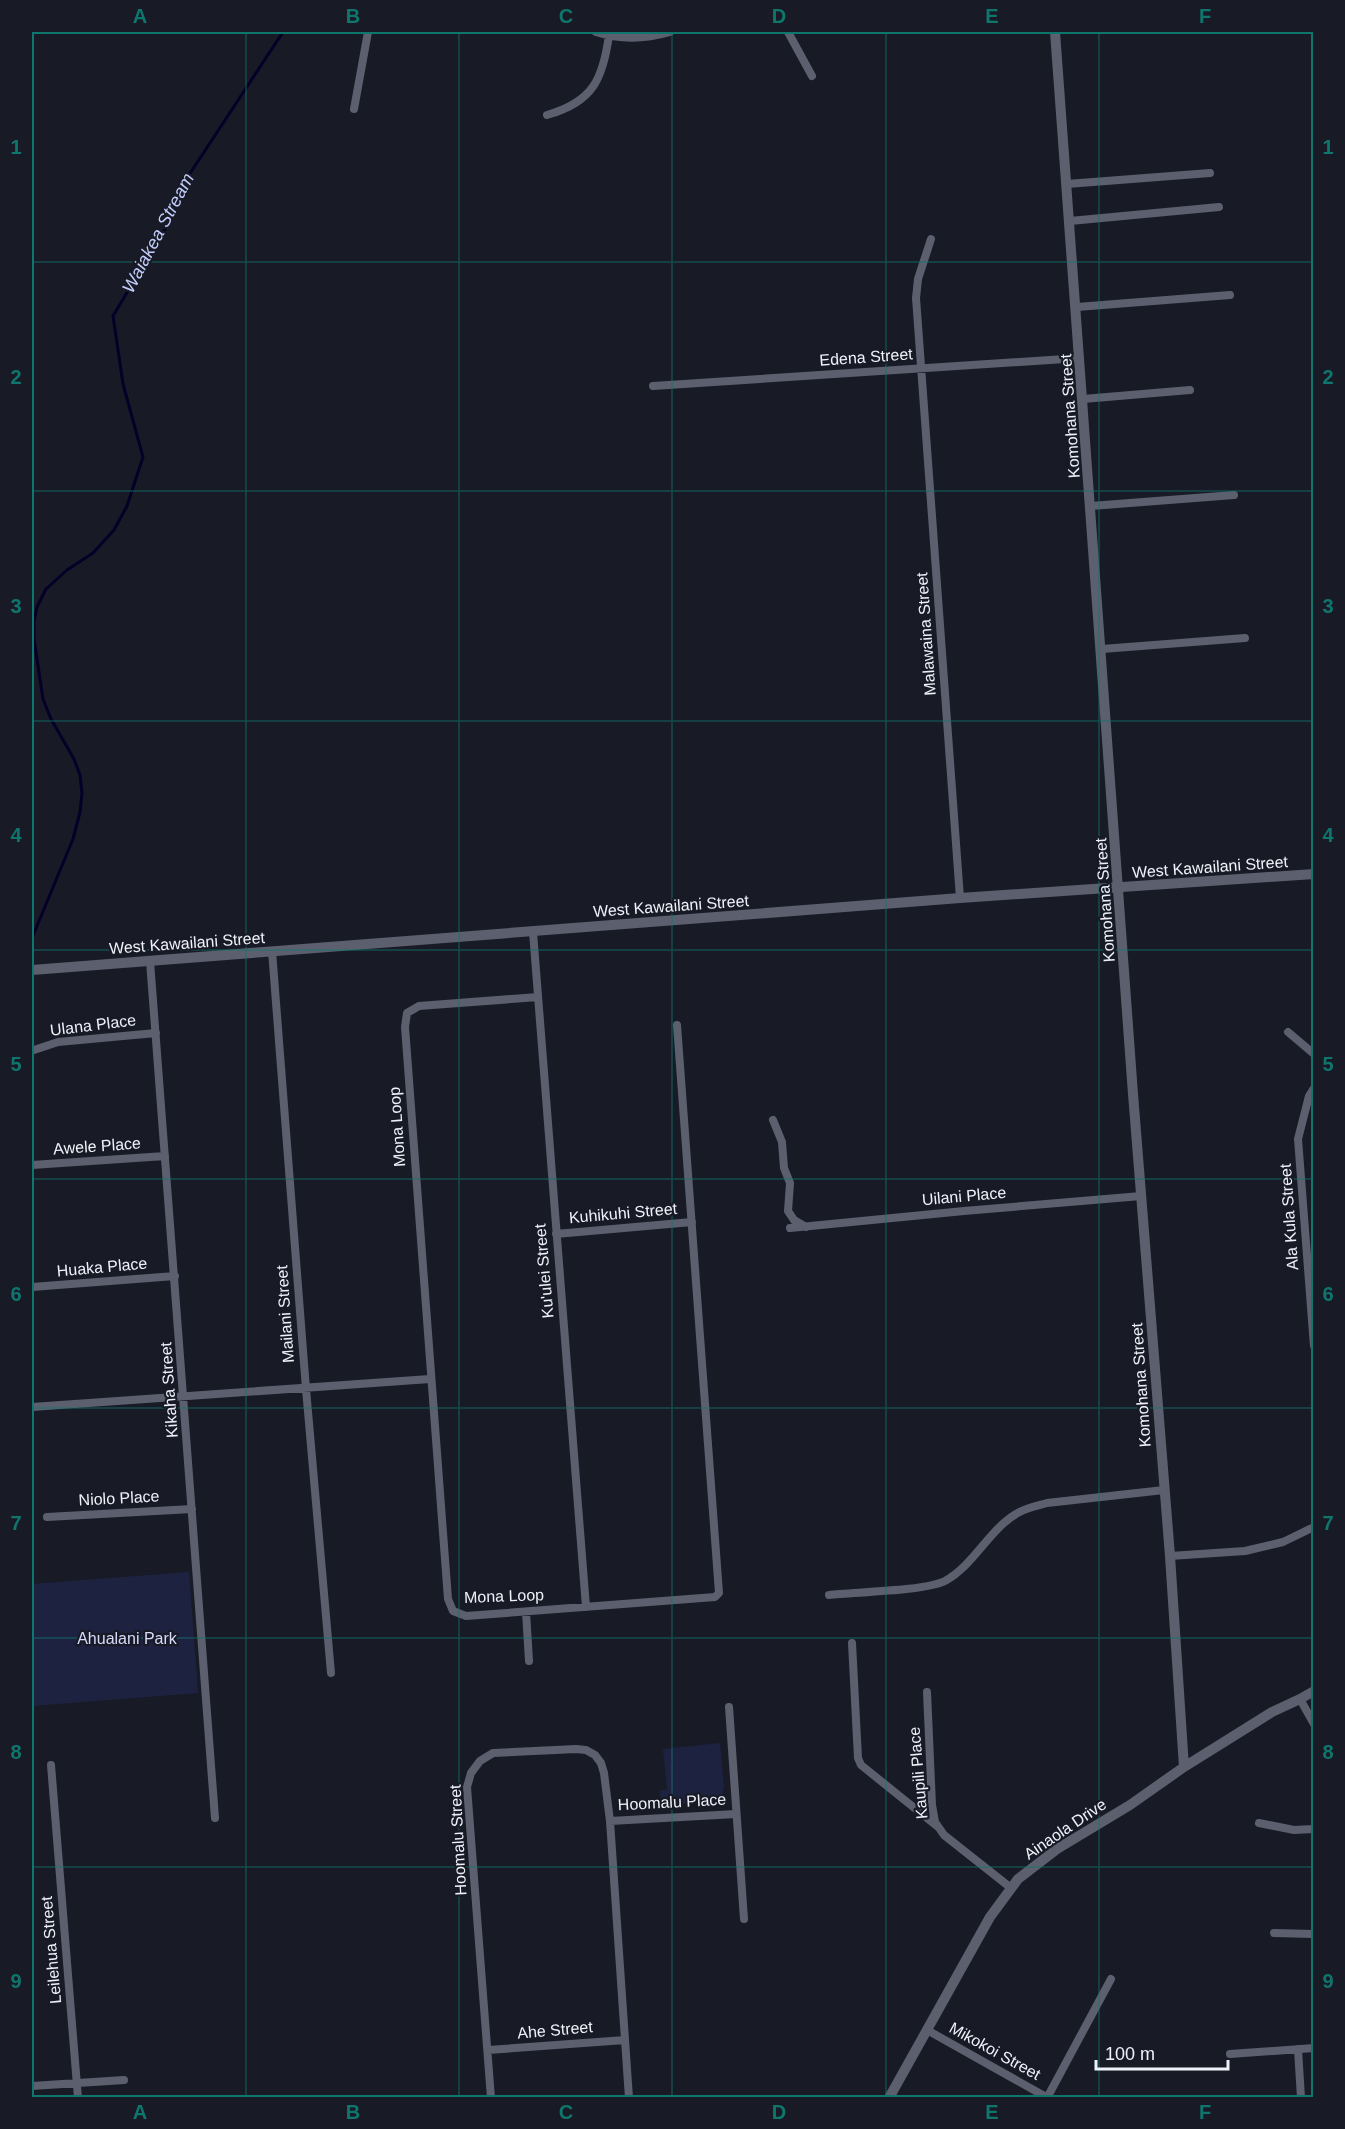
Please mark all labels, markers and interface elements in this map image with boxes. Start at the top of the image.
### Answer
text: A [133,5,147,27]
text: B [346,5,360,27]
text: C [559,5,573,27]
text: D [772,5,786,27]
text: E [985,5,999,27]
text: F [1199,5,1211,27]
text: 1 [10,136,22,158]
text: 1 [1322,136,1334,158]
water label: Waiakea Stream [118,170,198,296]
street label: Edena Street [819,345,914,369]
street label: Komohana Street [1057,353,1083,479]
text: 2 [10,366,22,388]
text: 2 [1322,366,1334,388]
street label: Malawaina Street [913,571,939,696]
text: 3 [10,595,22,617]
text: 3 [1322,595,1334,617]
text: 4 [10,824,22,846]
text: 4 [1322,824,1334,846]
street label: Komohana Street [1092,837,1118,963]
street label: West Kawailani Street [1131,853,1289,881]
street label: West Kawailani Street [592,892,750,920]
street label: West Kawailani Street [108,929,266,957]
street label: Ulana Place [49,1011,137,1039]
text: 5 [10,1053,22,1075]
text: 5 [1322,1053,1334,1075]
street label: Mona Loop [386,1086,408,1168]
street label: Awele Place [53,1134,141,1158]
street label: Ala Kula Street [1277,1163,1301,1271]
street label: Uilani Place [921,1184,1007,1208]
street label: Kuhikuhi Street [568,1200,678,1226]
street label: Ku'ulei Street [531,1223,557,1319]
street label: Huaka Place [56,1255,148,1279]
street label: Mailani Street [273,1264,297,1363]
text: 6 [10,1283,22,1305]
text: 6 [1322,1283,1334,1305]
street label: Komohana Street [1128,1322,1154,1448]
street label: Kikaha Street [157,1341,181,1439]
street label: Niolo Place [78,1487,160,1509]
text: 7 [10,1512,22,1534]
text: 7 [1322,1512,1334,1534]
street label: Mona Loop [464,1586,544,1606]
park label: Ahualani Park [77,1630,178,1647]
street label: Kaupili Place [905,1726,930,1820]
text: 8 [10,1741,22,1763]
text: 8 [1322,1741,1334,1763]
street label: Hoomalu Street [447,1783,469,1896]
street label: Hoomalu Place [617,1791,727,1813]
street label: Ainaola Drive [1021,1795,1109,1863]
street label: Leilehua Street [38,1895,64,2004]
text: 9 [10,1970,22,1992]
text: 9 [1322,1970,1334,1992]
street label: Ahe Street [517,2018,594,2042]
street label: Mikokoi Street [947,2019,1044,2083]
scale bar [1096,2033,1228,2071]
text: 100 m [1105,2044,1155,2064]
text: A [133,2101,147,2123]
text: B [346,2101,360,2123]
text: C [559,2101,573,2123]
text: D [772,2101,786,2123]
text: E [985,2101,999,2123]
text: F [1199,2101,1211,2123]

